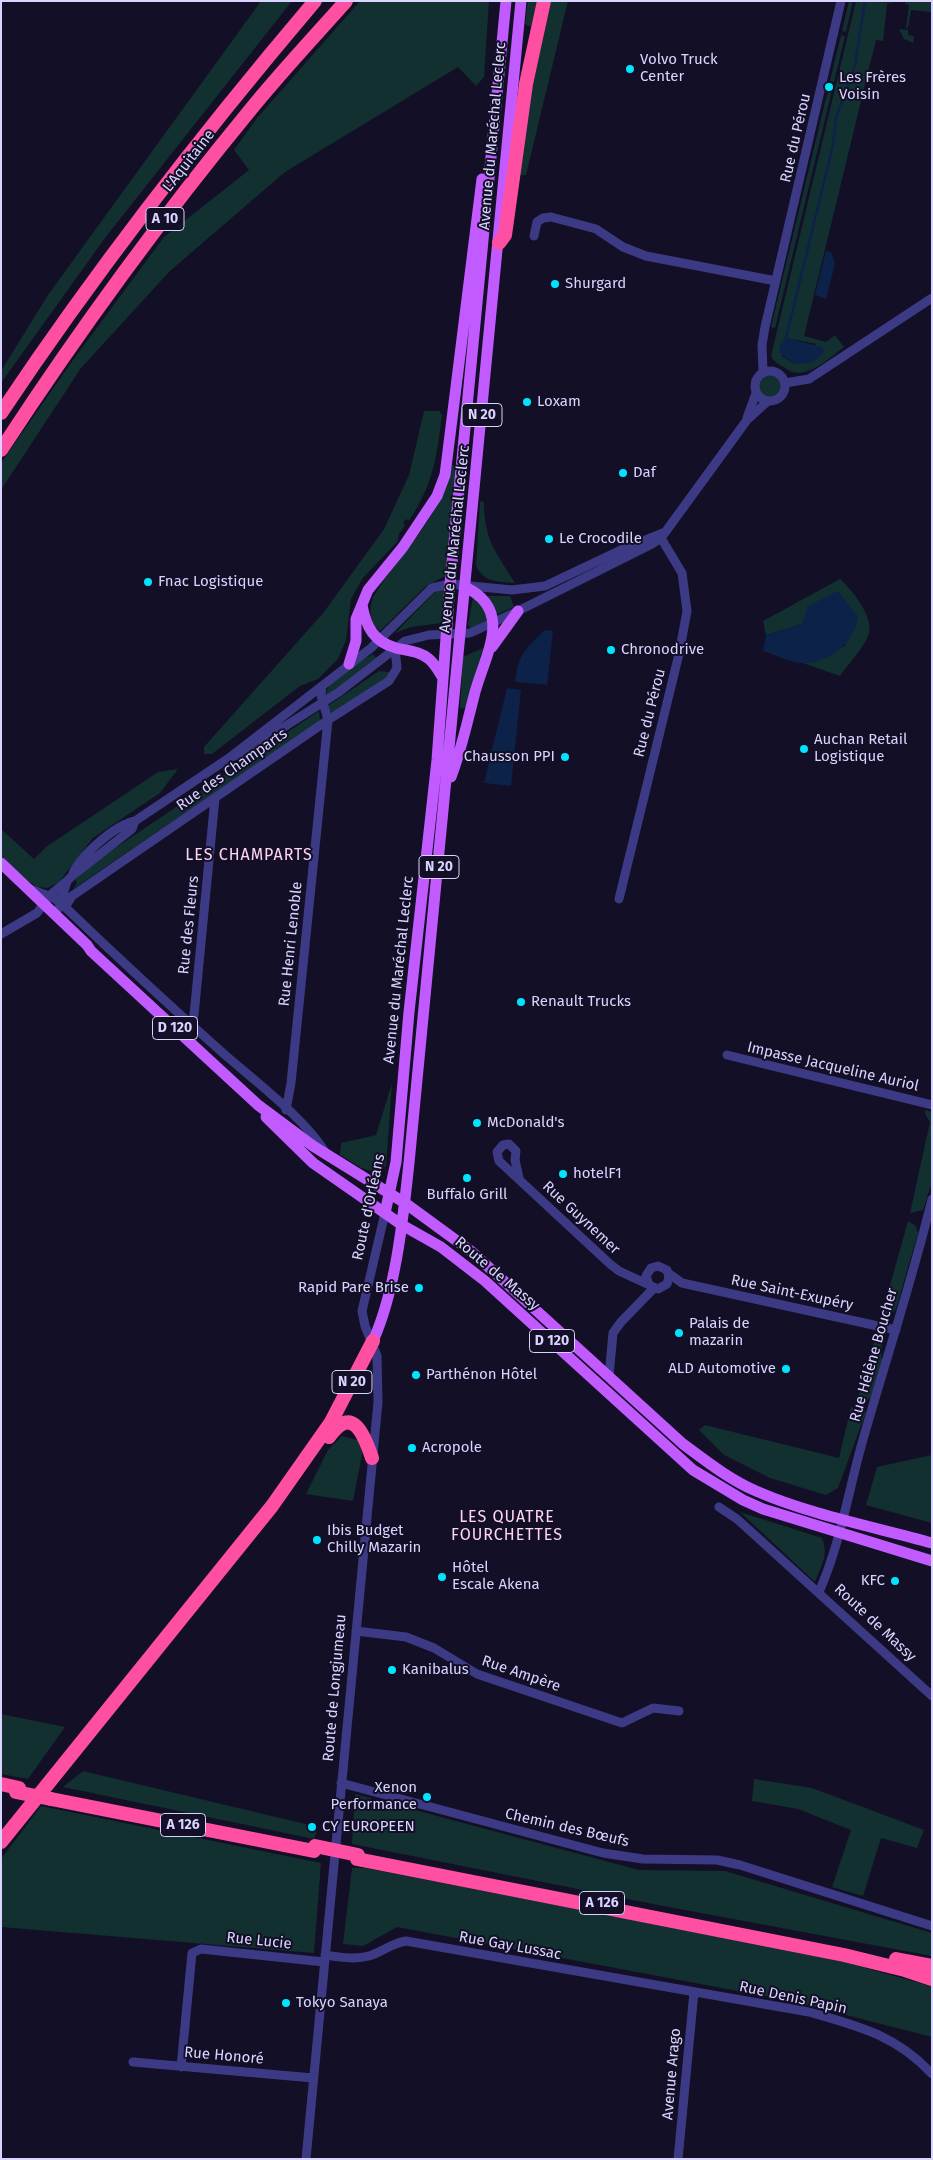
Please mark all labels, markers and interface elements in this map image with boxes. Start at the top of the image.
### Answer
street label: Avenue du Maréchal Leclerc [476,41,510,231]
place label: Volvo Truck Center [640,51,718,86]
marker: Volvo Truck Center [624,63,636,75]
place label: Les Frères Voisin [839,69,906,104]
marker: Les Frères Voisin [823,81,835,93]
street label: Rue du Pérou [777,92,815,184]
street label: L'Aquitaine [159,126,219,196]
road number: A 10 [146,208,184,230]
place label: Shurgard [565,275,626,293]
marker: Shurgard [549,278,561,290]
place label: Loxam [537,393,581,411]
marker: Loxam [521,396,533,408]
road number: N 20 [462,404,502,426]
street label: Avenue du Maréchal Leclerc [436,444,474,634]
place label: Daf [633,464,656,482]
marker: Daf [617,467,629,479]
place label: Le Crocodile [559,530,642,548]
marker: Le Crocodile [543,533,555,545]
place label: Fnac Logistique [158,573,263,591]
marker: Fnac Logistique [142,576,154,588]
place label: Chronodrive [621,641,704,659]
marker: Chronodrive [605,644,617,656]
street label: Rue du Pérou [630,667,670,759]
street label: Rue des Champarts [173,725,291,815]
place label: Auchan Retail Logistique [814,731,907,766]
marker: Auchan Retail Logistique [798,743,810,755]
place label: Chausson PPI [464,748,555,766]
marker: Chausson PPI [559,751,571,763]
district label: LES CHAMPARTS [184,846,314,866]
road number: N 20 [419,856,459,879]
street label: Rue des Fleurs [175,875,203,975]
street label: Avenue du Maréchal Leclerc [380,875,418,1065]
street label: Rue Henri Lenoble [275,881,307,1007]
place label: Renault Trucks [531,993,631,1011]
marker: Renault Trucks [515,996,527,1008]
road number: D 120 [152,1016,198,1040]
street label: Impasse Jacqueline Auriol [745,1038,921,1096]
place label: McDonald's [487,1114,564,1132]
marker: McDonald's [471,1117,483,1129]
street label: Route d'Orléans [349,1152,389,1262]
place label: hotelF1 [573,1165,622,1183]
marker: hotelF1 [557,1168,569,1180]
marker: Buffalo Grill [461,1172,473,1184]
street label: Rue Guynemer [539,1178,623,1258]
place label: Buffalo Grill [427,1186,507,1204]
street label: Route de Massy [451,1233,543,1315]
street label: Rue Saint-Exupéry [729,1271,855,1315]
place label: Rapid Pare Brise [298,1279,409,1297]
marker: Rapid Pare Brise [413,1282,425,1294]
street label: Rue Hélène Boucher [846,1286,902,1424]
place label: Palais de mazarin [689,1315,750,1350]
marker: Palais de mazarin [673,1327,685,1339]
road number: D 120 [530,1330,574,1352]
place label: ALD Automotive [668,1360,776,1378]
marker: ALD Automotive [780,1363,792,1375]
place label: Parthénon Hôtel [426,1366,537,1384]
marker: Parthénon Hôtel [410,1369,422,1381]
road number: N 20 [332,1370,372,1394]
place label: Acropole [422,1439,482,1457]
marker: Acropole [406,1442,418,1454]
district label: LES QUATRE FOURCHETTES [450,1508,564,1546]
place label: Ibis Budget Chilly Mazarin [327,1522,421,1557]
marker: Ibis Budget Chilly Mazarin [311,1534,323,1546]
place label: Hôtel Escale Akena [452,1559,540,1594]
marker: Hôtel Escale Akena [436,1571,448,1583]
place label: KFC [861,1572,885,1590]
marker: KFC [889,1575,901,1587]
street label: Route de Massy [830,1580,920,1666]
street label: Route de Longjumeau [320,1614,350,1762]
street label: Rue Ampère [479,1652,563,1696]
place label: Kanibalus [402,1661,469,1679]
marker: Kanibalus [386,1664,398,1676]
place label: Xenon Performance [330,1779,417,1814]
marker: Xenon Performance [421,1791,433,1803]
street label: Chemin des Bœufs [503,1805,631,1851]
road number: A 126 [160,1814,206,1836]
place label: CY EUROPEEN [322,1818,415,1836]
marker: CY EUROPEEN [306,1821,318,1833]
road number: A 126 [580,1892,624,1915]
street label: Rue Gay Lussac [457,1928,563,1964]
street label: Rue Lucie [225,1929,293,1953]
street label: Rue Denis Papin [737,1978,849,2018]
place label: Tokyo Sanaya [296,1994,388,2012]
marker: Tokyo Sanaya [280,1997,292,2009]
street label: Avenue Arago [659,2027,685,2121]
street label: Rue Honoré [183,2044,265,2068]

